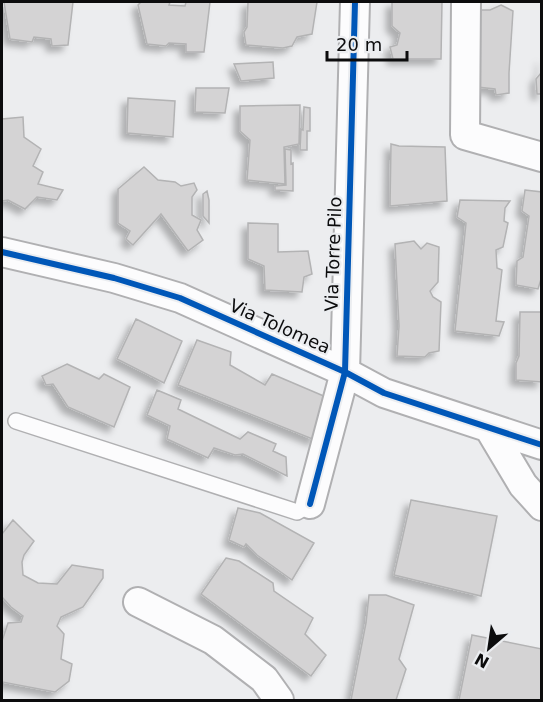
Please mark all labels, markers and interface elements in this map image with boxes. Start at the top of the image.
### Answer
scale bar [327,24,406,62]
text: 20 m [336,34,382,55]
street label: Via Torre Pilo [320,196,346,312]
street label: Via Tolomea [226,294,334,358]
north arrow [459,618,519,678]
text: N [472,649,492,672]

